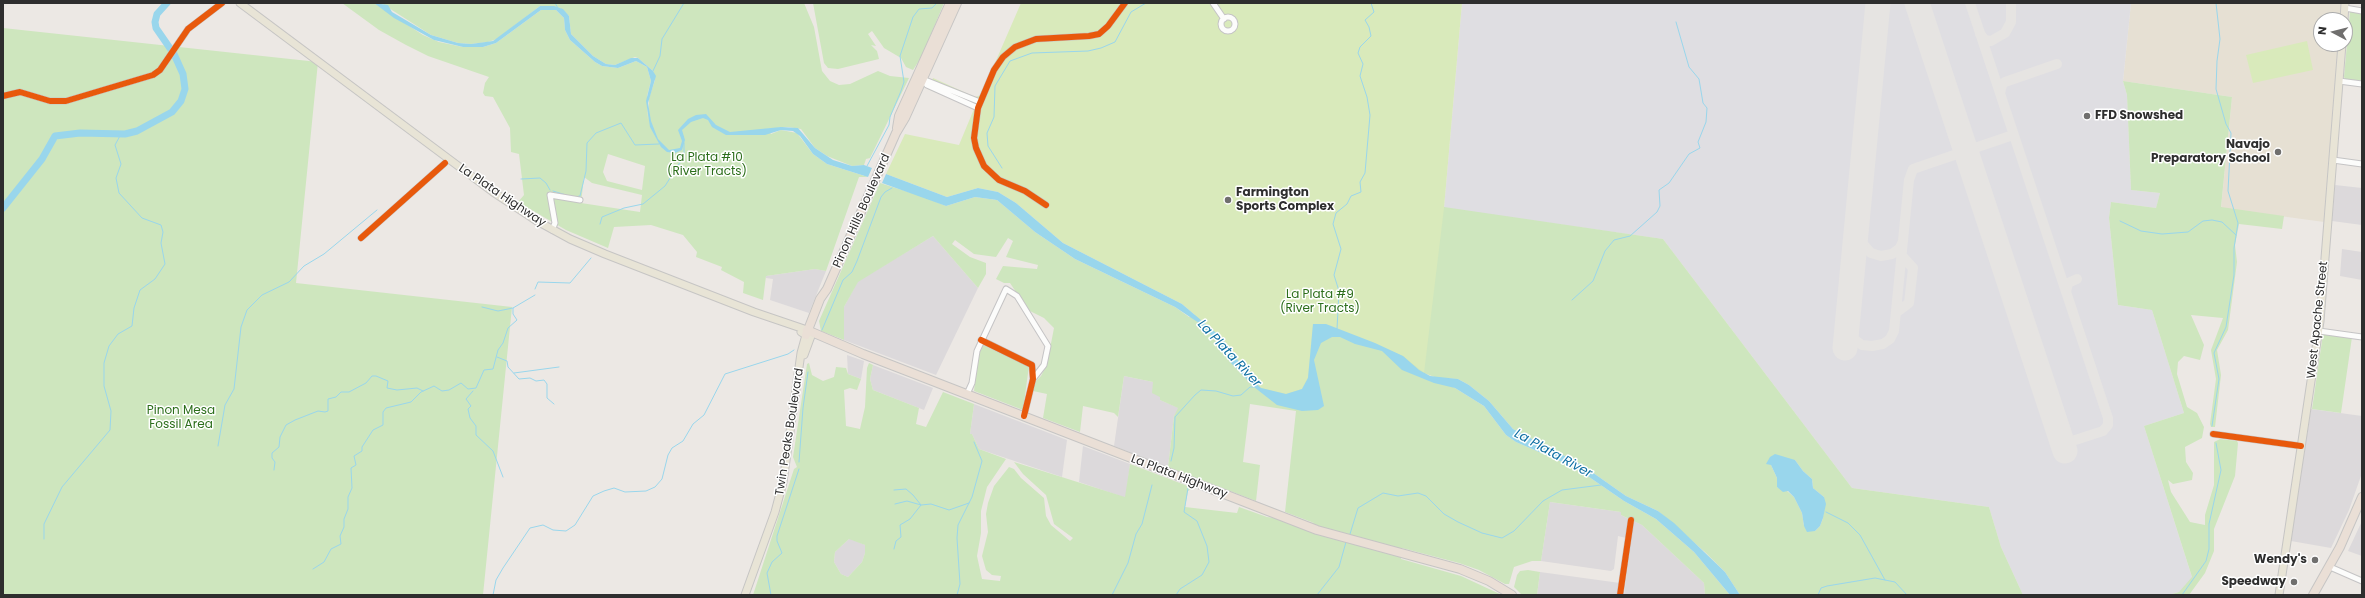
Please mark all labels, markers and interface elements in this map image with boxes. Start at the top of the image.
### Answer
north arrow [2313,12,2353,52]
text: N [2314,26,2331,36]
place label: FFD Snowshed [2095,109,2183,123]
marker: FFD Snowshed [2082,111,2092,121]
place label: Navajo Preparatory School [2151,138,2270,166]
marker: Navajo Preparatory School [2273,147,2283,157]
park label: La Plata #10 (River Tracts) [667,151,747,179]
street label: Pinon Hills Boulevard [830,152,894,270]
street label: La Plata Highway [456,162,548,230]
place label: Farmington Sports Complex [1236,186,1334,214]
marker: Farmington Sports Complex [1223,195,1233,205]
street label: West Apache Street [2305,261,2331,379]
park label: La Plata #9 (River Tracts) [1280,288,1360,316]
water label: La Plata River [1194,317,1264,391]
street label: Twin Peaks Boulevard [773,367,807,497]
park label: Pinon Mesa Fossil Area [147,404,215,432]
water label: La Plata River [1511,426,1595,482]
street label: La Plata Highway [1129,452,1229,502]
place label: Wendy's [2254,553,2307,567]
marker: Wendy's [2310,555,2320,565]
place label: Speedway [2221,575,2286,589]
marker: Speedway [2289,577,2299,587]

